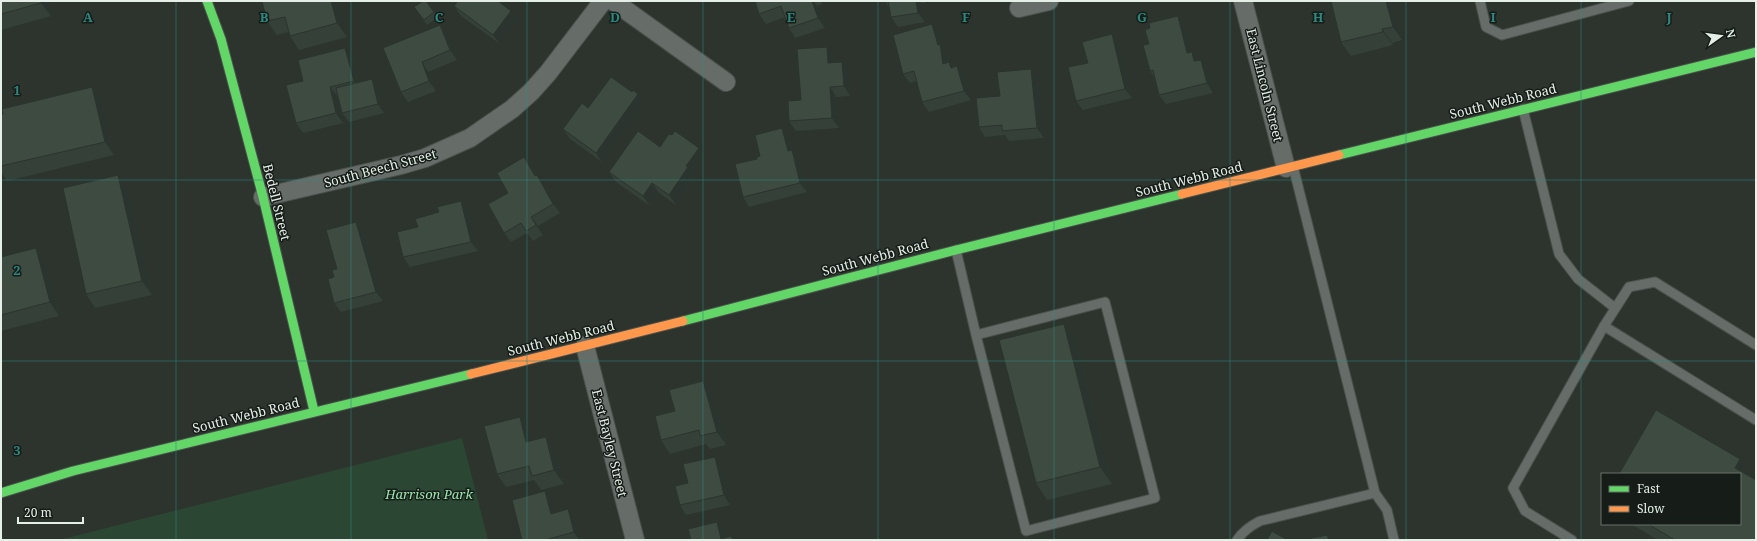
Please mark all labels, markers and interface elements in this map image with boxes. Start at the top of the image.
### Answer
text: A [83,8,93,26]
text: B [260,8,269,26]
text: C [435,8,444,26]
text: D [610,8,620,26]
text: E [787,8,796,26]
text: F [962,8,970,26]
text: G [1137,8,1147,26]
text: H [1313,8,1324,26]
text: I [1490,8,1496,26]
text: J [1665,8,1672,26]
north arrow [1701,16,1741,56]
street label: East Lincoln Street [1242,27,1288,144]
text: N [1723,27,1740,40]
street label: South Webb Road [1448,79,1558,123]
text: 1 [13,81,21,99]
street label: South Beech Street [322,144,439,192]
street label: South Webb Road [1134,157,1244,201]
street label: Bedell Street [259,162,295,242]
street label: South Webb Road [820,234,930,280]
text: 2 [13,261,21,279]
street label: South Webb Road [506,316,616,360]
street label: East Bayley Street [588,387,632,499]
street label: South Webb Road [191,393,301,437]
text: 3 [13,441,21,459]
legend [1601,473,1741,525]
text: Fast [1637,480,1660,497]
park label: Harrison Park [384,485,473,503]
scale bar [18,499,83,525]
text: Slow [1637,500,1665,517]
text: 20 m [24,504,52,521]

